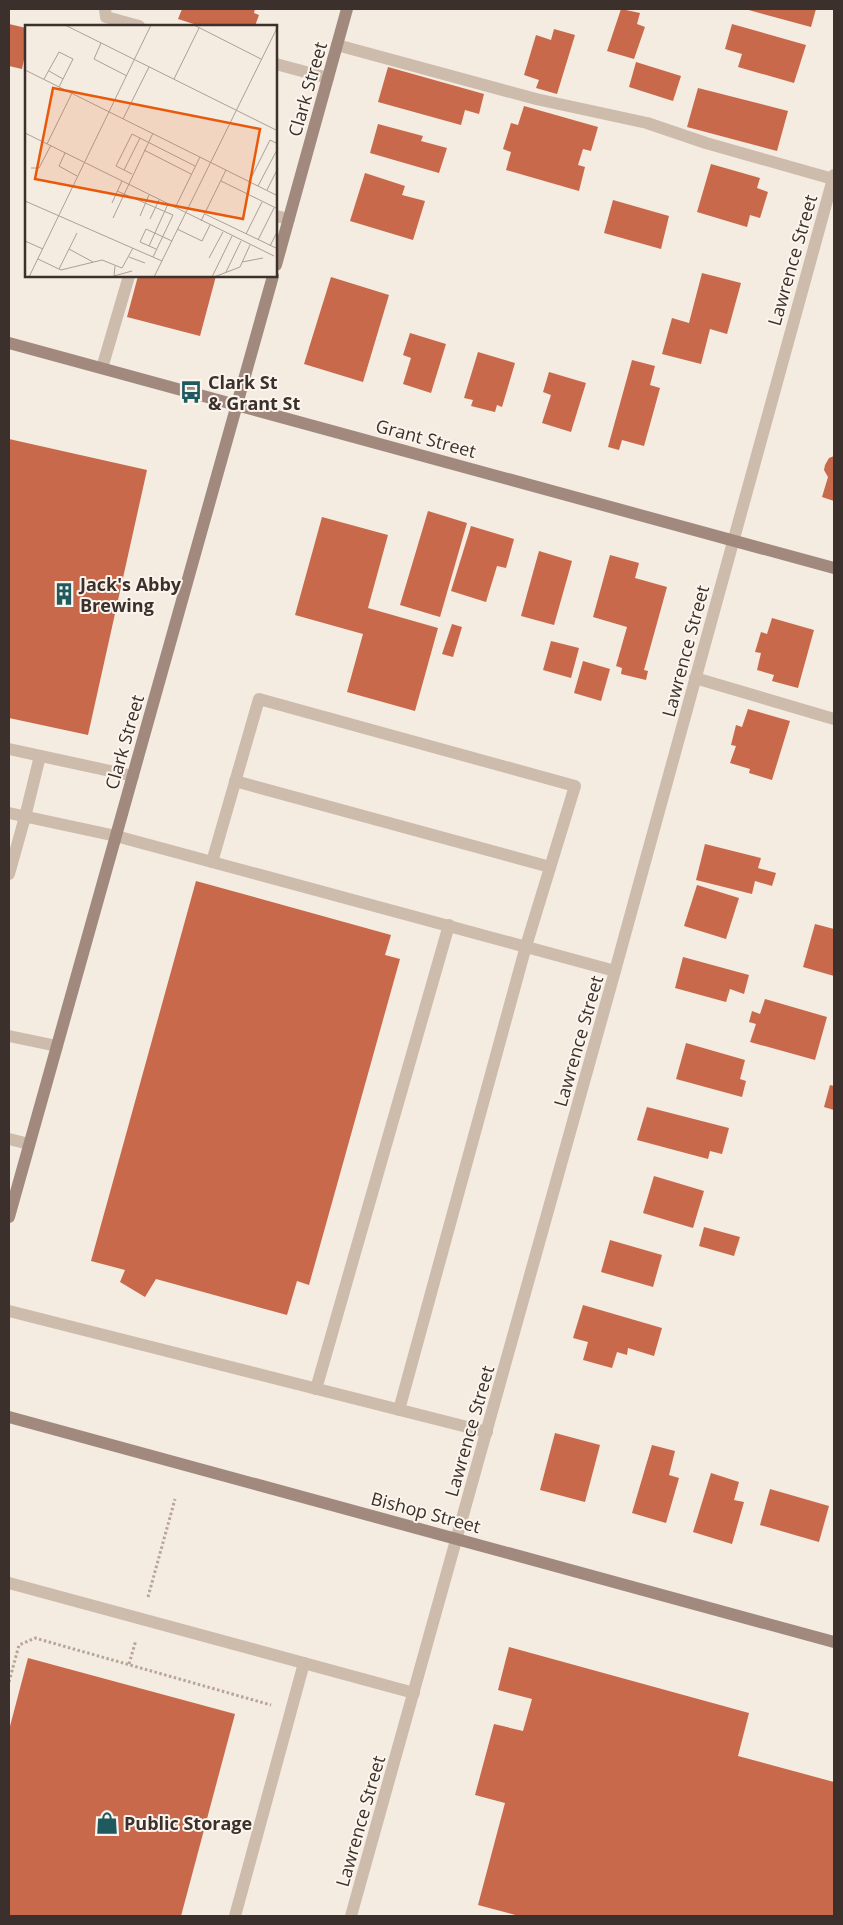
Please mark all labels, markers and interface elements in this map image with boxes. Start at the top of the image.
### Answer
inset map [25,25,278,278]
street label: Clark Street [282,39,332,139]
street label: Lawrence Street [762,192,822,328]
place label: Clark St & Grant St [208,370,300,415]
bus stop icon: Clark St & Grant St [178,379,204,405]
street label: Grant Street [373,413,479,463]
place label: Jack's Abby Brewing [78,572,182,617]
building icon: Jack's Abby Brewing [51,581,77,607]
street label: Lawrence Street [656,582,714,720]
street label: Clark Street [99,692,149,792]
street label: Lawrence Street [548,973,608,1109]
street label: Lawrence Street [439,1363,499,1499]
street label: Bishop Street [369,1486,483,1538]
street label: Lawrence Street [330,1753,390,1889]
shop icon: Public Storage [94,1810,120,1836]
place label: Public Storage [124,1811,252,1835]

